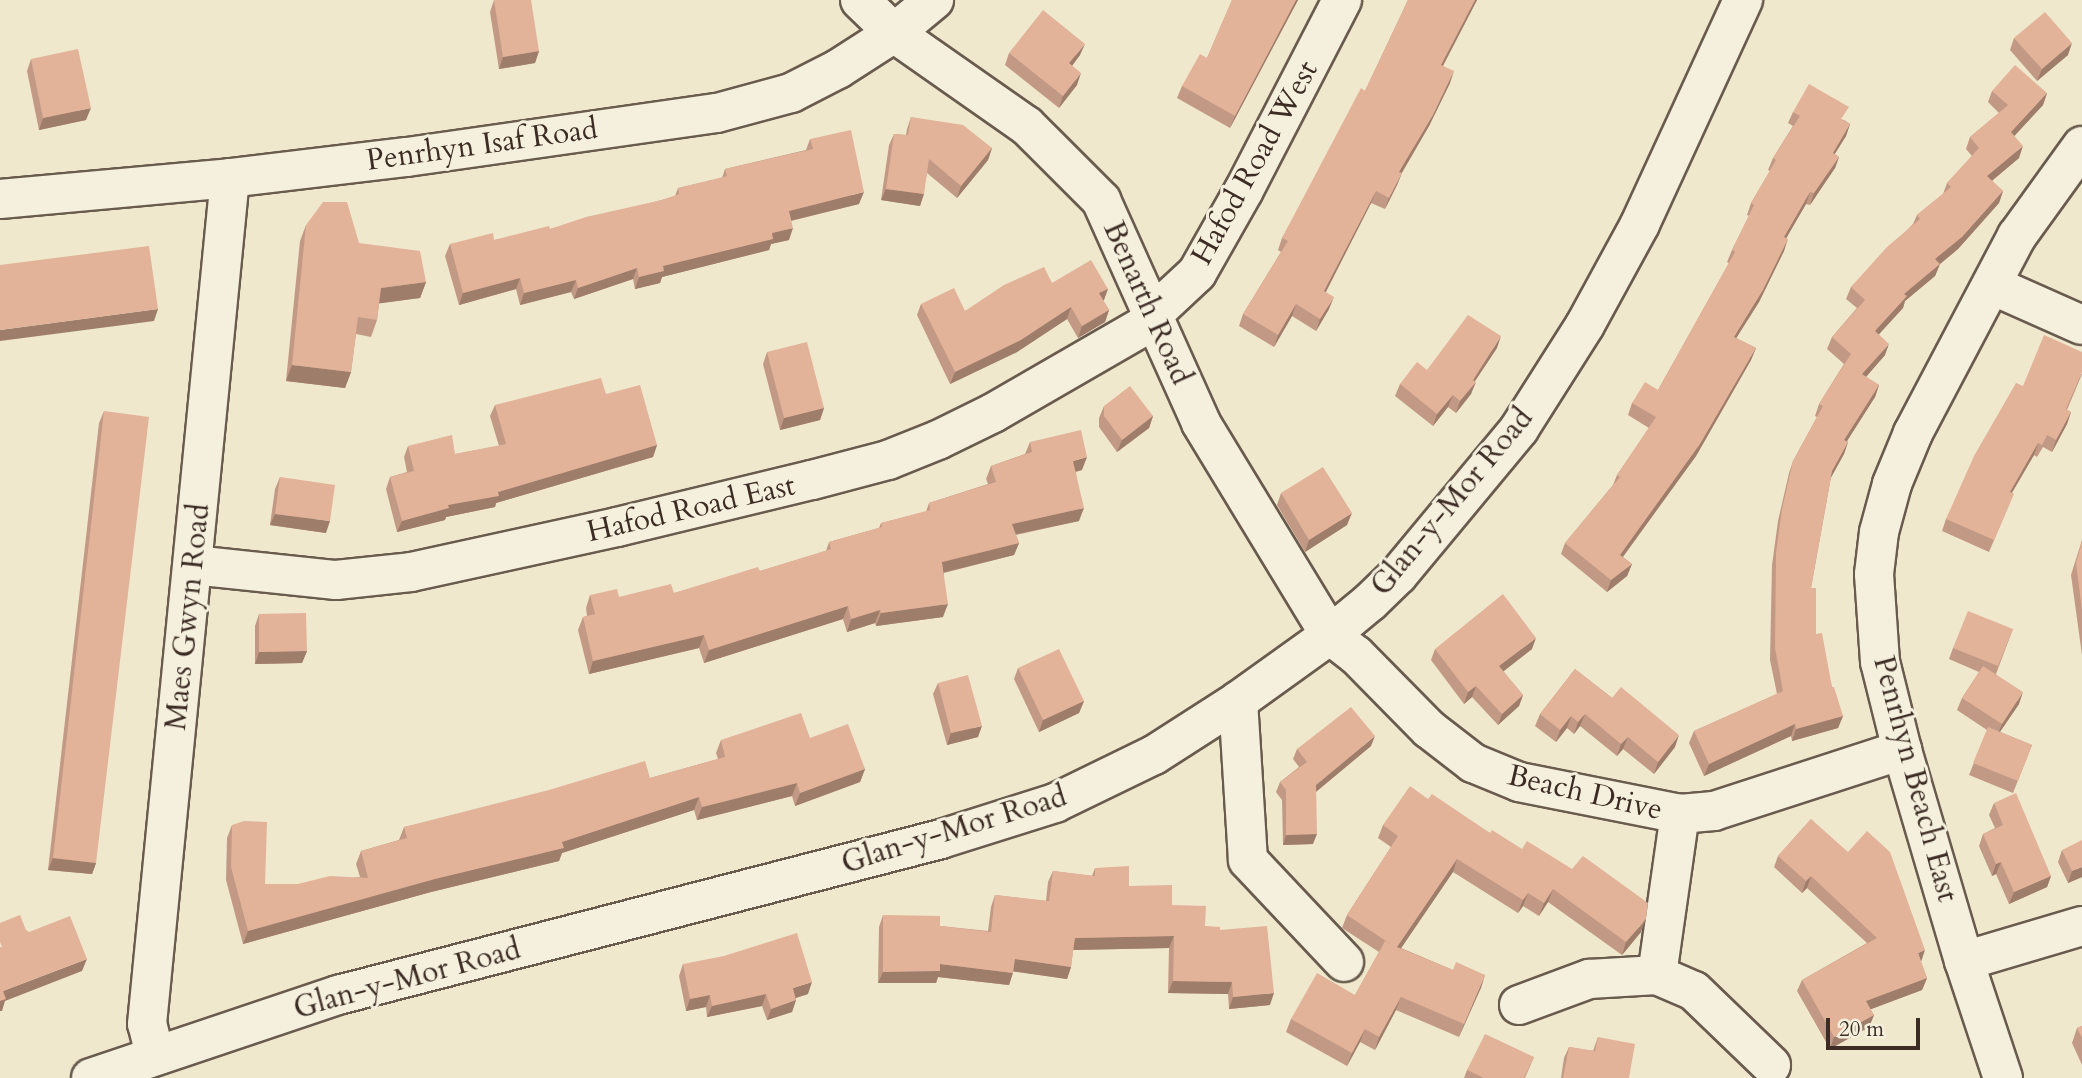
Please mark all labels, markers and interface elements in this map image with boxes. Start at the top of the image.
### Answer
street label: Hafod Road West [1184,55,1326,271]
street label: Penrhyn Isaf Road [364,111,600,179]
street label: Benarth Road [1095,216,1199,390]
street label: Glan-y-Mor Road [1363,401,1541,603]
street label: Hafod Road East [583,468,799,550]
street label: Maes Gwyn Road [158,502,218,732]
street label: Penrhyn Beach East [1865,652,1965,906]
street label: Beach Drive [1504,758,1666,828]
street label: Glan-y-Mor Road [837,779,1071,881]
street label: Glan-y-Mor Road [290,931,524,1027]
scale bar [1830,1004,1924,1048]
text: 20 m [1839,1015,1884,1044]

